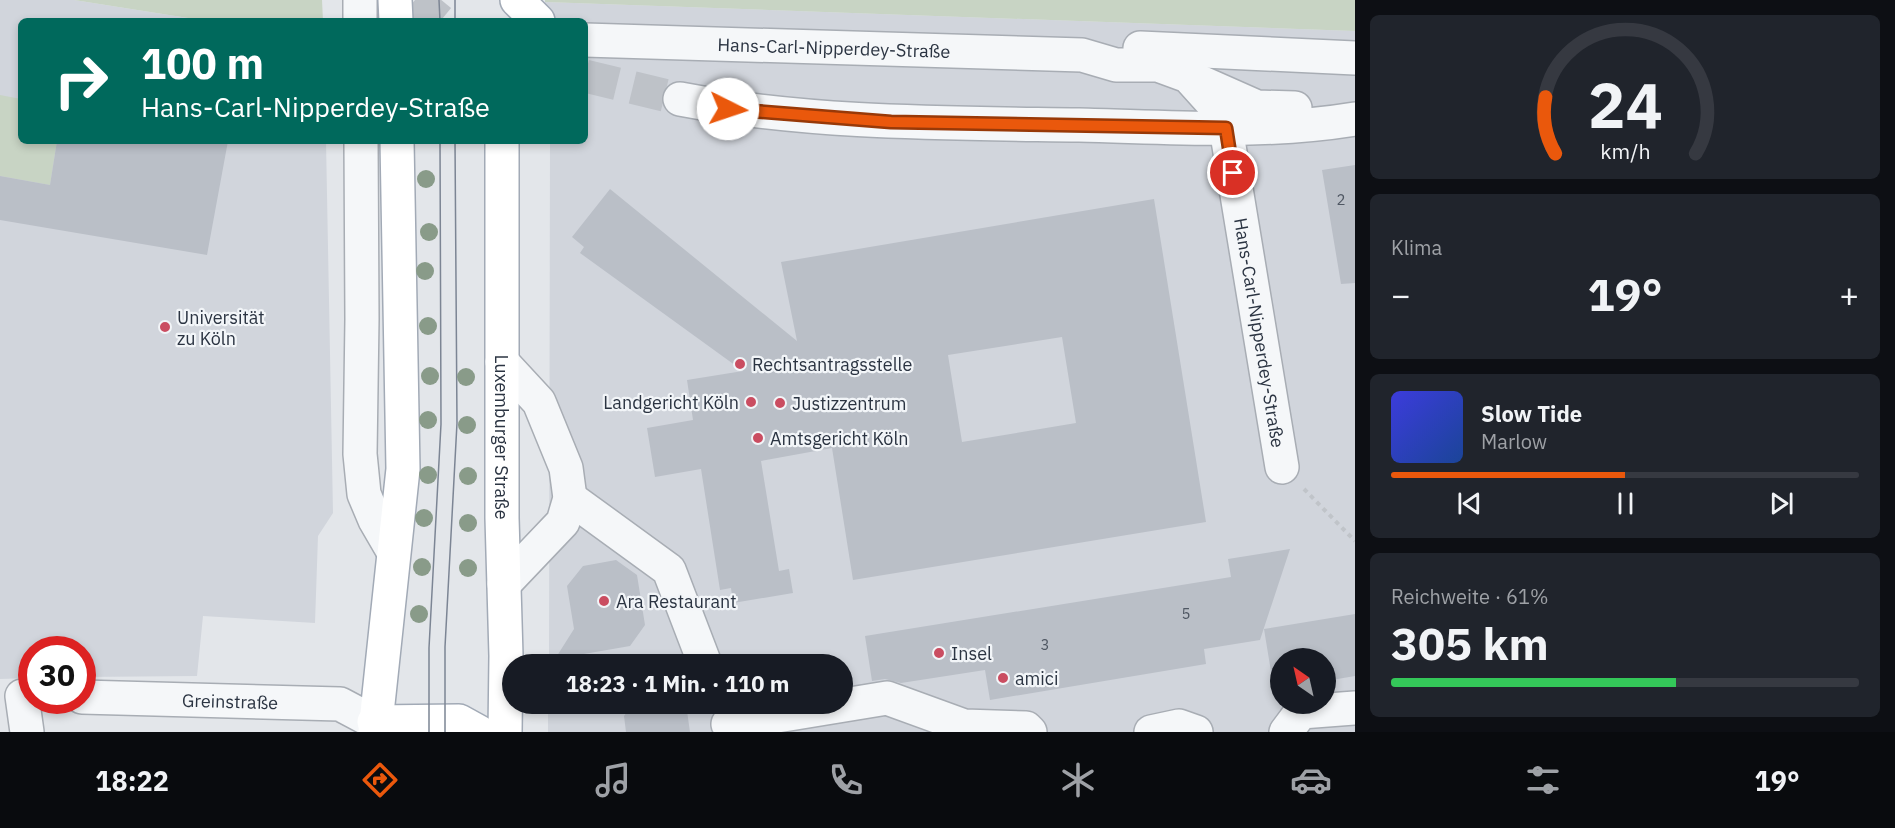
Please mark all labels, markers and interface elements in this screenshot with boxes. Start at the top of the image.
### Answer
street label: Hans-Carl-Nipperdey-Straße [717,33,951,63]
text: 100 m [141,36,264,91]
icon: right [42,42,120,120]
text: 24 [1588,64,1662,145]
position arrow [696,77,760,141]
text: Hans-Carl-Nipperdey-Straße [141,89,490,124]
text: km/h [1600,138,1650,166]
pin [1207,147,1258,198]
icon: arrive [1216,156,1249,189]
house number: 2 [1336,190,1346,209]
street label: Hans-Carl-Nipperdey-Straße [1229,216,1290,449]
text: Klima [1391,234,1442,261]
text: 19° [1587,265,1663,323]
text: − [1391,273,1411,316]
text: + [1839,273,1859,316]
place label: Universität zu Köln [177,306,265,350]
marker: Universität zu Köln [158,320,172,334]
place label: Rechtsantragsstelle [752,353,912,376]
street label: Luxemburger Straße [491,354,514,520]
marker: Rechtsantragsstelle [733,357,747,371]
place label: Landgericht Köln [603,391,739,414]
place label: Justizzentrum [792,392,906,415]
marker: Landgericht Köln [744,395,758,409]
marker: Justizzentrum [773,396,787,410]
text: Slow Tide [1481,399,1582,428]
place label: Amtsgericht Köln [770,427,909,450]
text: Marlow [1481,428,1547,455]
marker: Amtsgericht Köln [751,431,765,445]
icon: previous [1453,487,1486,520]
icon: pause [1609,487,1642,520]
icon: next [1765,487,1798,520]
text: Reichweite · 61% [1391,583,1548,610]
place label: Ara Restaurant [616,590,737,613]
marker: Ara Restaurant [597,594,611,608]
house number: 5 [1181,604,1191,623]
text: 305 km [1391,614,1549,672]
house number: 3 [1040,635,1050,654]
speed limit sign: 30 [18,636,96,714]
place label: Insel [951,642,992,665]
marker: Insel [932,646,946,660]
north arrow [1270,648,1336,714]
map controls [1270,648,1336,714]
place label: amici [1015,667,1058,690]
text: 18:23 · 1 Min. · 110 m [566,669,789,698]
marker: amici [996,671,1010,685]
street label: Greinstraße [182,688,278,714]
icon: directions [359,759,401,801]
icon: music [592,759,634,801]
icon: phone [825,759,867,801]
icon: climate [1057,759,1099,801]
icon: car [1290,759,1332,801]
icon: filters [1522,759,1564,801]
text: 18:22 [95,763,169,798]
text: 19° [1755,763,1800,798]

